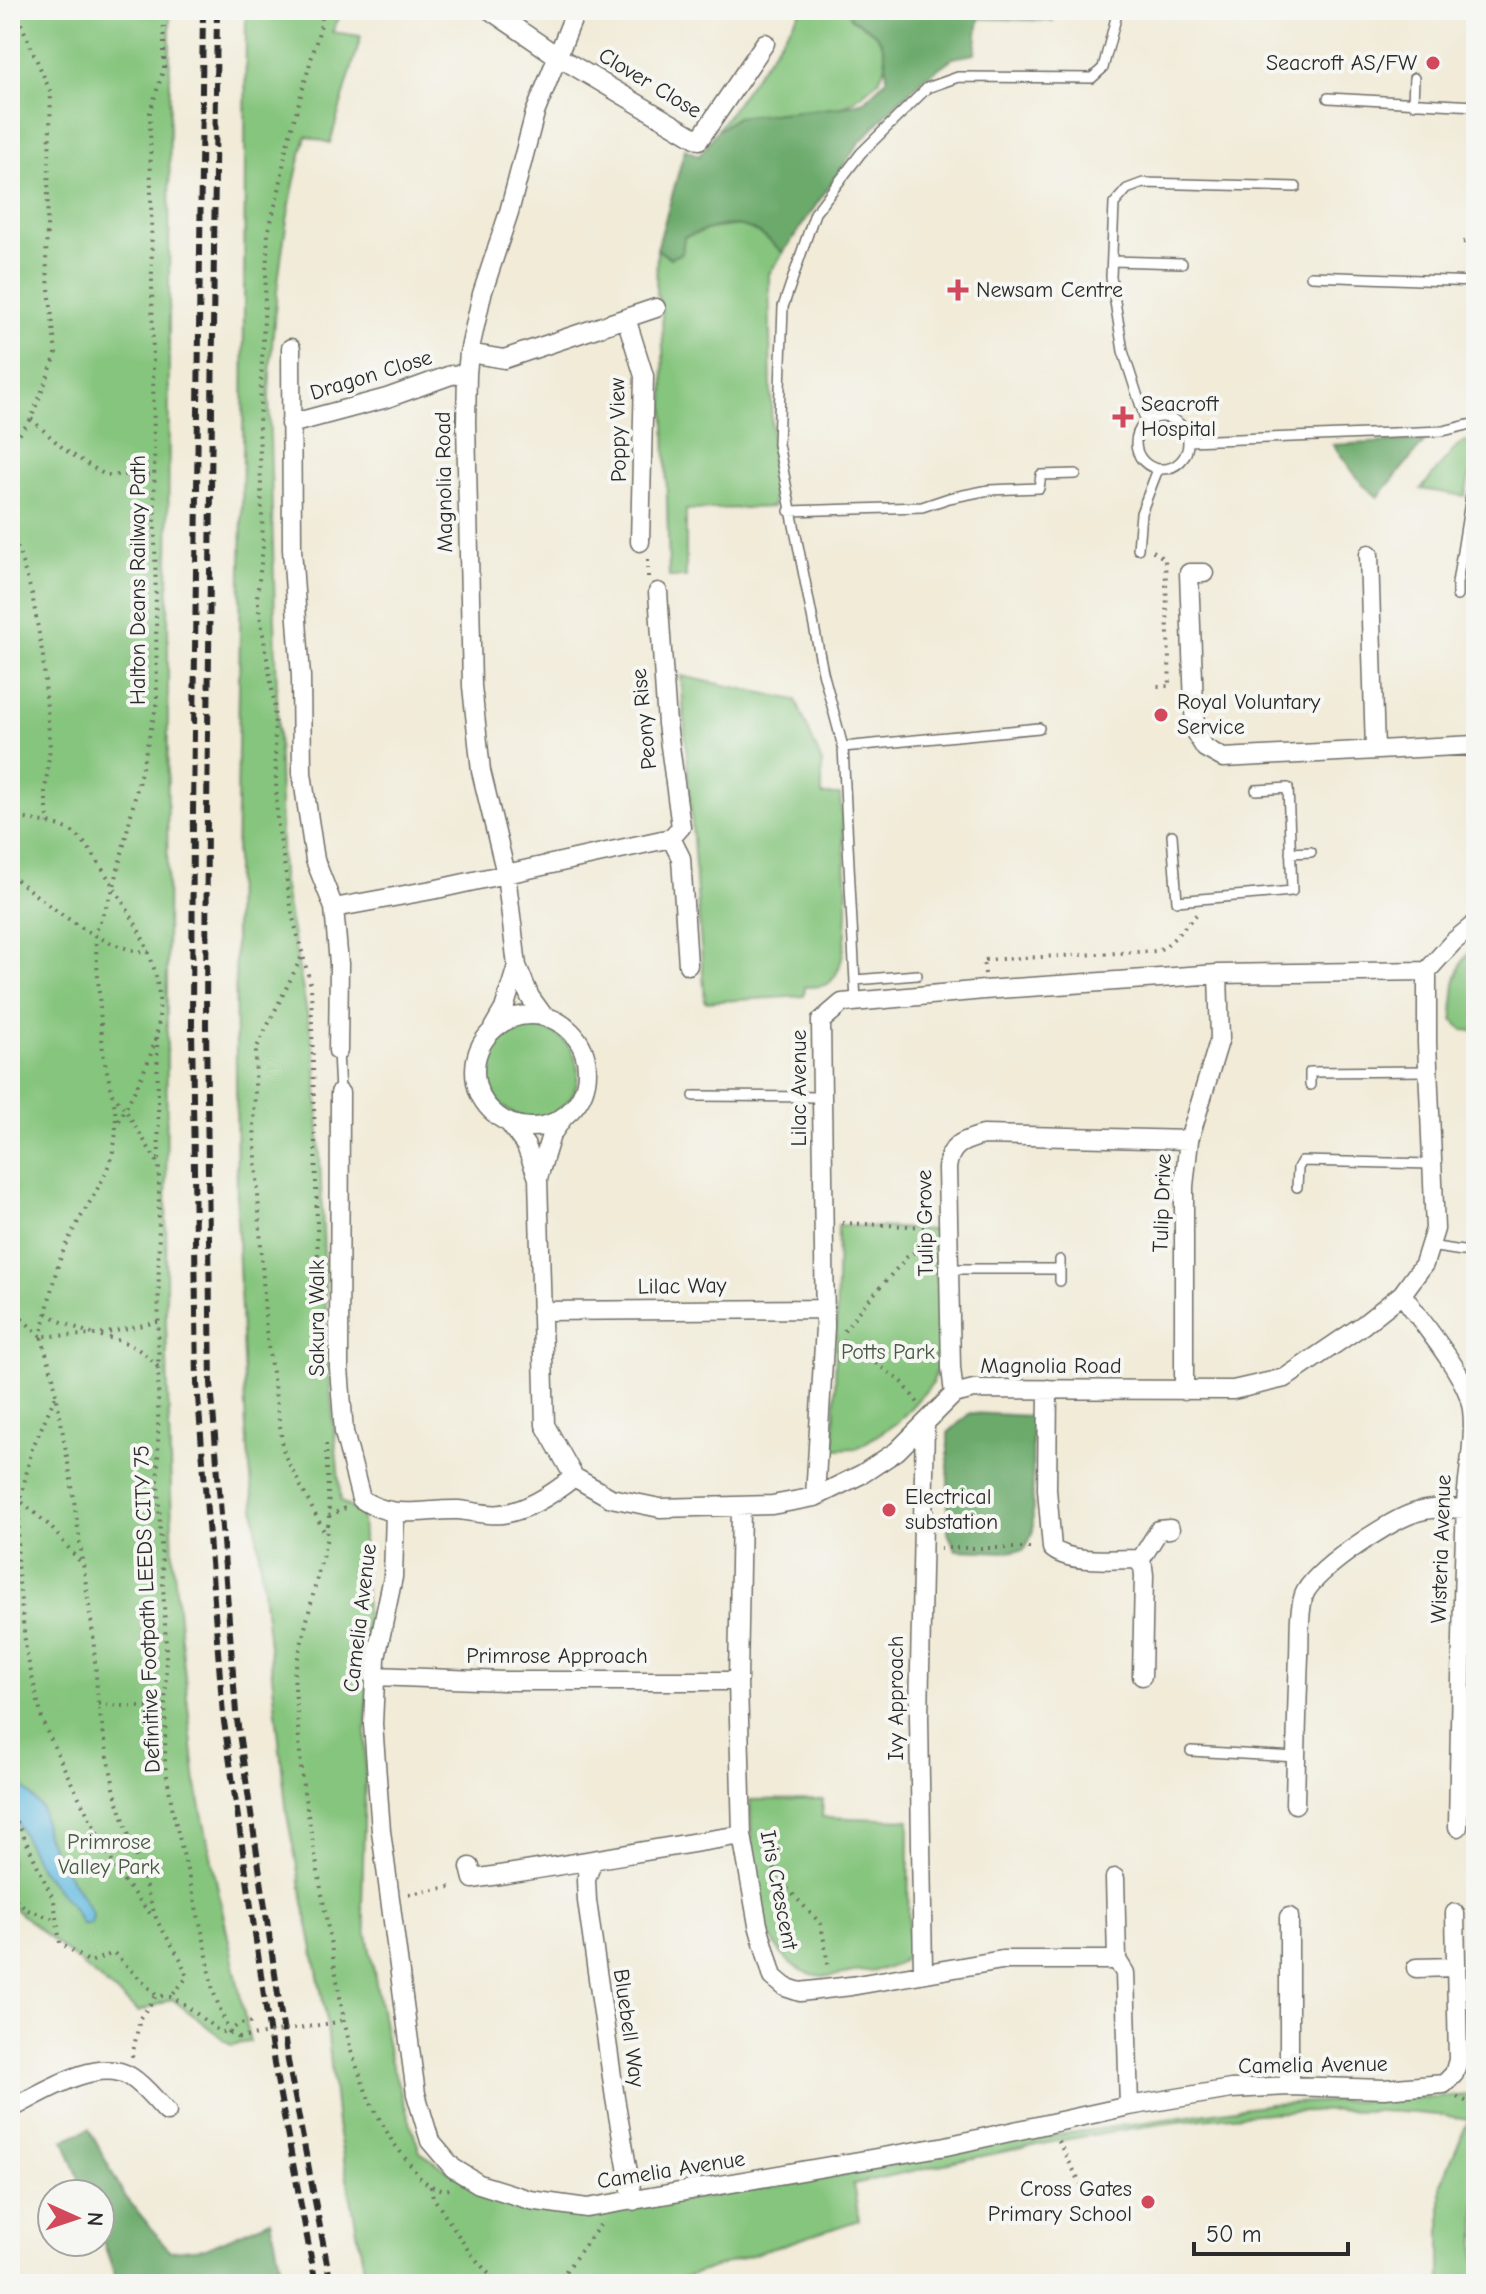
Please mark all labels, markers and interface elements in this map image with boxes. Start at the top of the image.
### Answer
street label: Clover Close [594,42,706,124]
place label: Seacroft AS/FW [1266,50,1417,76]
marker: Seacroft AS/FW [1424,54,1442,72]
place label: Newsam Centre [976,277,1123,303]
marker: Newsam Centre [947,279,969,301]
street label: Dragon Close [307,344,435,406]
street label: Poppy View [604,378,632,482]
place label: Seacroft Hospital [1141,391,1219,442]
marker: Seacroft Hospital [1112,406,1134,428]
street label: Magnolia Road [430,411,458,553]
street label: Halton Deans Railway Path [125,455,151,705]
street label: Peony Rise [626,667,662,771]
place label: Royal Voluntary Service [1177,689,1320,740]
marker: Royal Voluntary Service [1152,706,1170,724]
street label: Lilac Avenue [786,1029,812,1147]
street label: Tulip Drive [1147,1153,1177,1253]
street label: Tulip Grove [911,1169,939,1277]
street label: Sakura Walk [304,1259,330,1376]
street label: Lilac Way [637,1272,727,1300]
park label: Potts Park [841,1339,935,1365]
street label: Magnolia Road [980,1353,1122,1379]
street label: Definitive Footpath LEEDS CITY 75 [128,1445,166,1773]
street label: Wisteria Avenue [1425,1474,1457,1624]
place label: Electrical substation [905,1484,998,1535]
marker: Electrical substation [880,1501,898,1519]
street label: Camelia Avenue [338,1542,382,1694]
street label: Ivy Approach [883,1636,909,1760]
street label: Primrose Approach [466,1643,648,1669]
street label: Iris Crescent [755,1828,803,1952]
park label: Primrose Valley Park [58,1829,160,1880]
street label: Bluebell Way [608,1967,650,2089]
street label: Camelia Avenue [1238,2051,1388,2079]
street label: Camelia Avenue [595,2145,747,2195]
place label: Cross Gates Primary School [988,2176,1132,2227]
north arrow [36,2178,116,2258]
marker: Cross Gates Primary School [1139,2193,1157,2211]
scale bar [1194,2206,1348,2256]
text: N [82,2211,108,2227]
text: 50 m [1206,2220,1262,2248]

